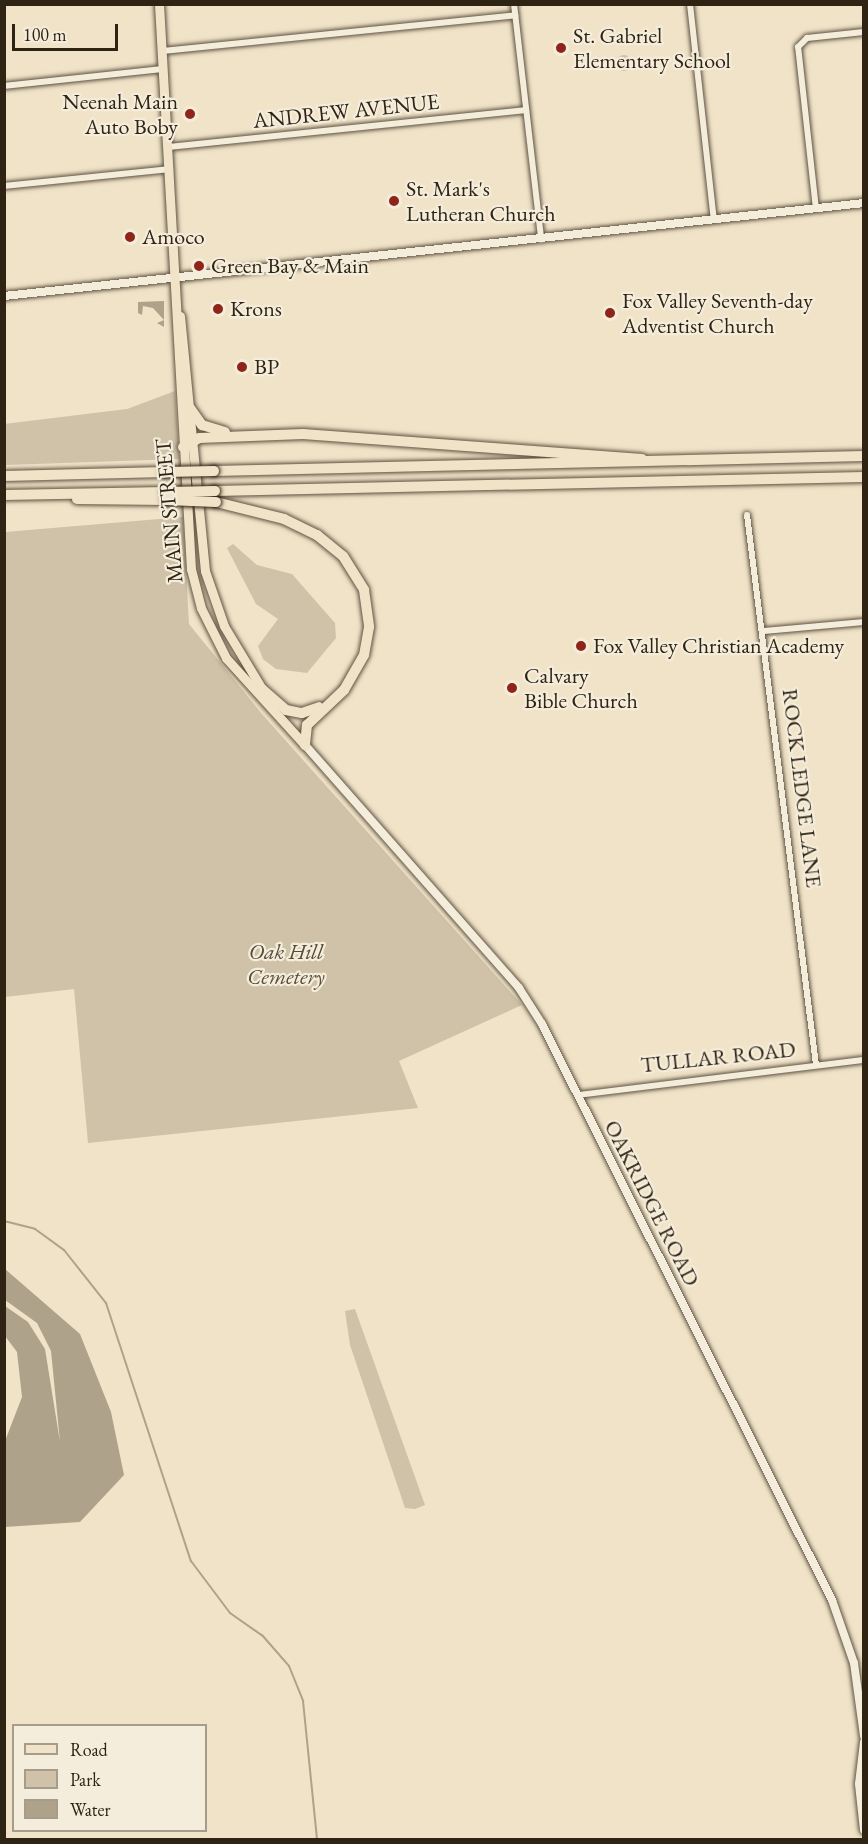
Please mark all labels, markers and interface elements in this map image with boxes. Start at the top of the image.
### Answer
scale bar [15,12,122,50]
place label: St. Gabriel Elementary School [573,22,731,74]
text: 100 m [23,23,67,46]
marker: St. Gabriel Elementary School [554,41,568,55]
place label: Neenah Main Auto Boby [62,88,178,140]
street label: ANDREW AVENUE [251,88,441,134]
marker: Neenah Main Auto Boby [183,107,197,121]
place label: St. Mark's Lutheran Church [406,175,556,226]
marker: St. Mark's Lutheran Church [387,194,401,208]
place label: Amoco [142,224,205,250]
marker: Amoco [123,230,137,244]
place label: Green Bay & Main [211,253,369,279]
marker: Green Bay & Main [192,259,206,273]
place label: Fox Valley Seventh-day Adventist Church [622,287,813,338]
place label: Krons [230,296,282,322]
marker: Krons [211,302,225,316]
marker: Fox Valley Seventh-day Adventist Church [603,306,617,320]
place label: BP [254,354,279,380]
marker: BP [235,360,249,374]
street label: MAIN STREET [150,438,188,584]
place label: Fox Valley Christian Academy [593,633,844,659]
marker: Fox Valley Christian Academy [574,639,588,653]
place label: Calvary Bible Church [524,662,638,714]
marker: Calvary Bible Church [505,681,519,695]
street label: ROCK LEDGE LANE [777,687,827,889]
park label: Oak Hill Cemetery [247,938,325,990]
street label: TULLAR ROAD [639,1036,797,1078]
street label: OAKRIDGE ROAD [599,1116,705,1290]
legend [12,1724,207,1832]
text: Road [70,1738,108,1761]
text: Park [70,1768,101,1791]
text: Water [70,1798,111,1821]

